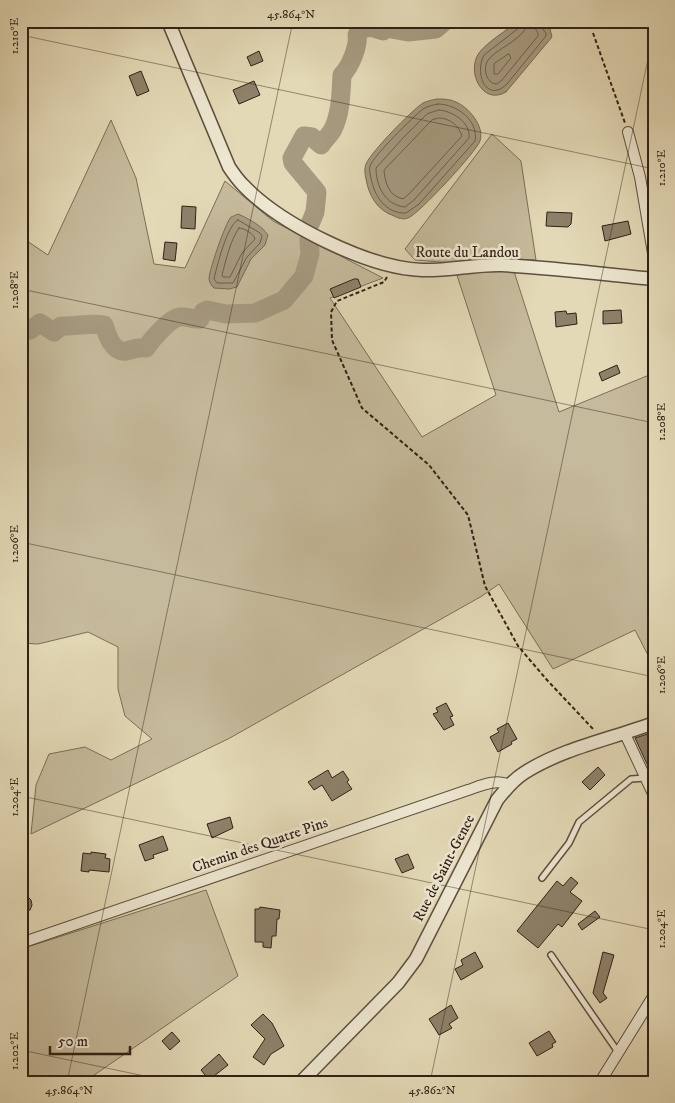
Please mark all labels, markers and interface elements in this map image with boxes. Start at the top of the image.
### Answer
text: 45.864°N [267,7,315,22]
text: 1.210°E [7,17,22,54]
text: 1.210°E [654,149,669,186]
street label: Route du Landou [415,243,519,262]
text: 1.208°E [7,271,22,309]
text: 1.208°E [654,403,669,441]
text: 1.206°E [7,524,22,563]
text: 1.206°E [654,655,669,694]
text: 1.204°E [7,777,22,816]
street label: Rue de Saint-Gence [409,811,479,925]
street label: Chemin des Quatre Pins [190,813,330,877]
text: 1.204°E [654,909,669,948]
scale bar [50,1023,130,1055]
text: 1.202°E [7,1032,22,1070]
text: 50 m [58,1032,88,1051]
text: 45.864°N [45,1083,93,1098]
text: 45.862°N [408,1083,456,1098]

